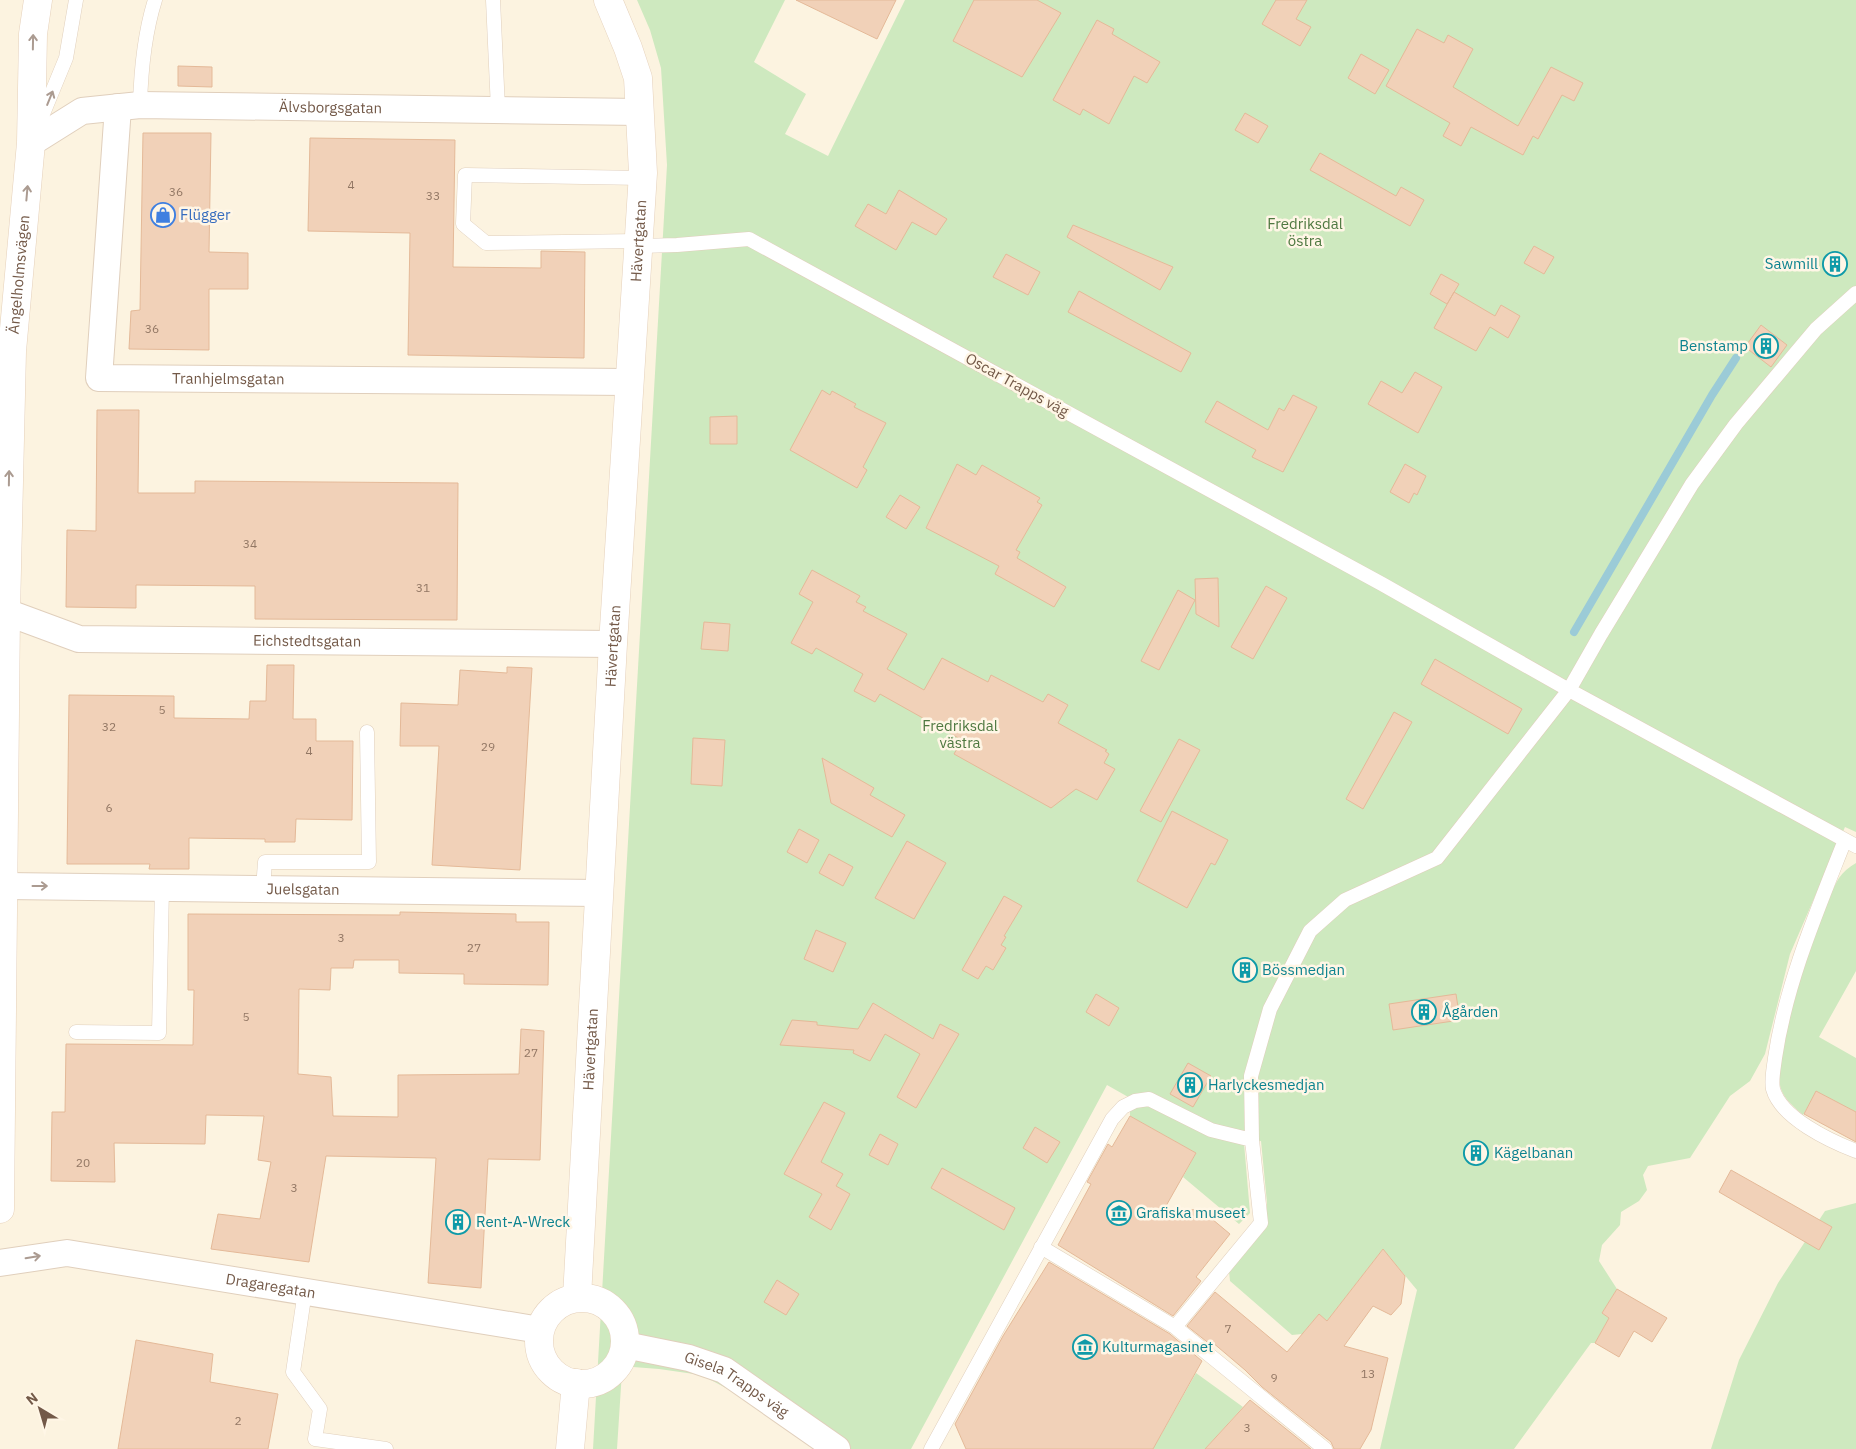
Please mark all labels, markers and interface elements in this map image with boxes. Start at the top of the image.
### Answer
one-way arrow [28,34,38,50]
one-way arrow [45,91,55,106]
street label: Älvsborgsgatan [279,97,382,117]
house number: 4 [347,177,355,192]
house number: 36 [169,184,183,199]
one-way arrow [22,186,31,202]
house number: 33 [426,188,440,203]
street label: Hävertgatan [626,199,650,283]
shop icon: Flügger [150,202,176,228]
place label: Flügger [180,205,231,224]
street label: Ängelholmsvägen [4,214,33,335]
park label: Fredriksdal östra [1267,214,1343,250]
building icon: Sawmill [1822,251,1848,277]
place label: Sawmill [1765,254,1818,273]
house number: 36 [145,321,159,336]
building icon: Benstamp [1753,333,1779,359]
place label: Benstamp [1679,336,1748,355]
street label: Oscar Trapps väg [962,348,1072,421]
street label: Tranhjelmsgatan [172,369,285,388]
one-way arrow [4,470,14,486]
house number: 34 [243,536,257,551]
house number: 31 [416,580,430,595]
street label: Hävertgatan [601,604,624,688]
street label: Eichstedtsgatan [253,631,361,651]
house number: 5 [158,702,166,717]
park label: Fredriksdal västra [922,716,998,752]
house number: 32 [102,719,116,734]
house number: 29 [481,739,495,754]
house number: 4 [305,743,313,758]
house number: 6 [105,800,113,815]
street label: Juelsgatan [266,879,340,899]
one-way arrow [32,881,48,891]
house number: 3 [337,930,345,945]
house number: 27 [467,940,481,955]
building icon: Bössmedjan [1232,957,1258,983]
place label: Bössmedjan [1262,960,1345,979]
building icon: Ågården [1411,999,1437,1025]
place label: Ågården [1442,1002,1498,1021]
street label: Hävertgatan [578,1008,602,1091]
house number: 5 [242,1009,250,1024]
house number: 27 [524,1045,538,1060]
building icon: Harlyckesmedjan [1177,1072,1203,1098]
place label: Harlyckesmedjan [1208,1075,1325,1094]
building icon: Kägelbanan [1463,1140,1489,1166]
place label: Kägelbanan [1494,1143,1573,1162]
house number: 20 [76,1155,90,1170]
house number: 3 [290,1180,298,1195]
museum icon: Grafiska museet [1106,1200,1132,1226]
place label: Grafiska museet [1136,1203,1246,1222]
building icon: Rent-A-Wreck [445,1209,471,1235]
place label: Rent-A-Wreck [476,1212,570,1231]
one-way arrow [25,1251,41,1261]
street label: Dragaregatan [224,1269,317,1302]
house number: 7 [1224,1321,1232,1336]
museum icon: Kulturmagasinet [1072,1334,1098,1360]
place label: Kulturmagasinet [1102,1337,1213,1356]
street label: Gisela Trapps väg [682,1347,793,1421]
house number: 13 [1361,1366,1375,1381]
house number: 9 [1270,1370,1278,1385]
north arrow [15,1384,65,1434]
text: N [22,1389,42,1409]
house number: 2 [234,1413,242,1428]
house number: 3 [1243,1420,1251,1435]

